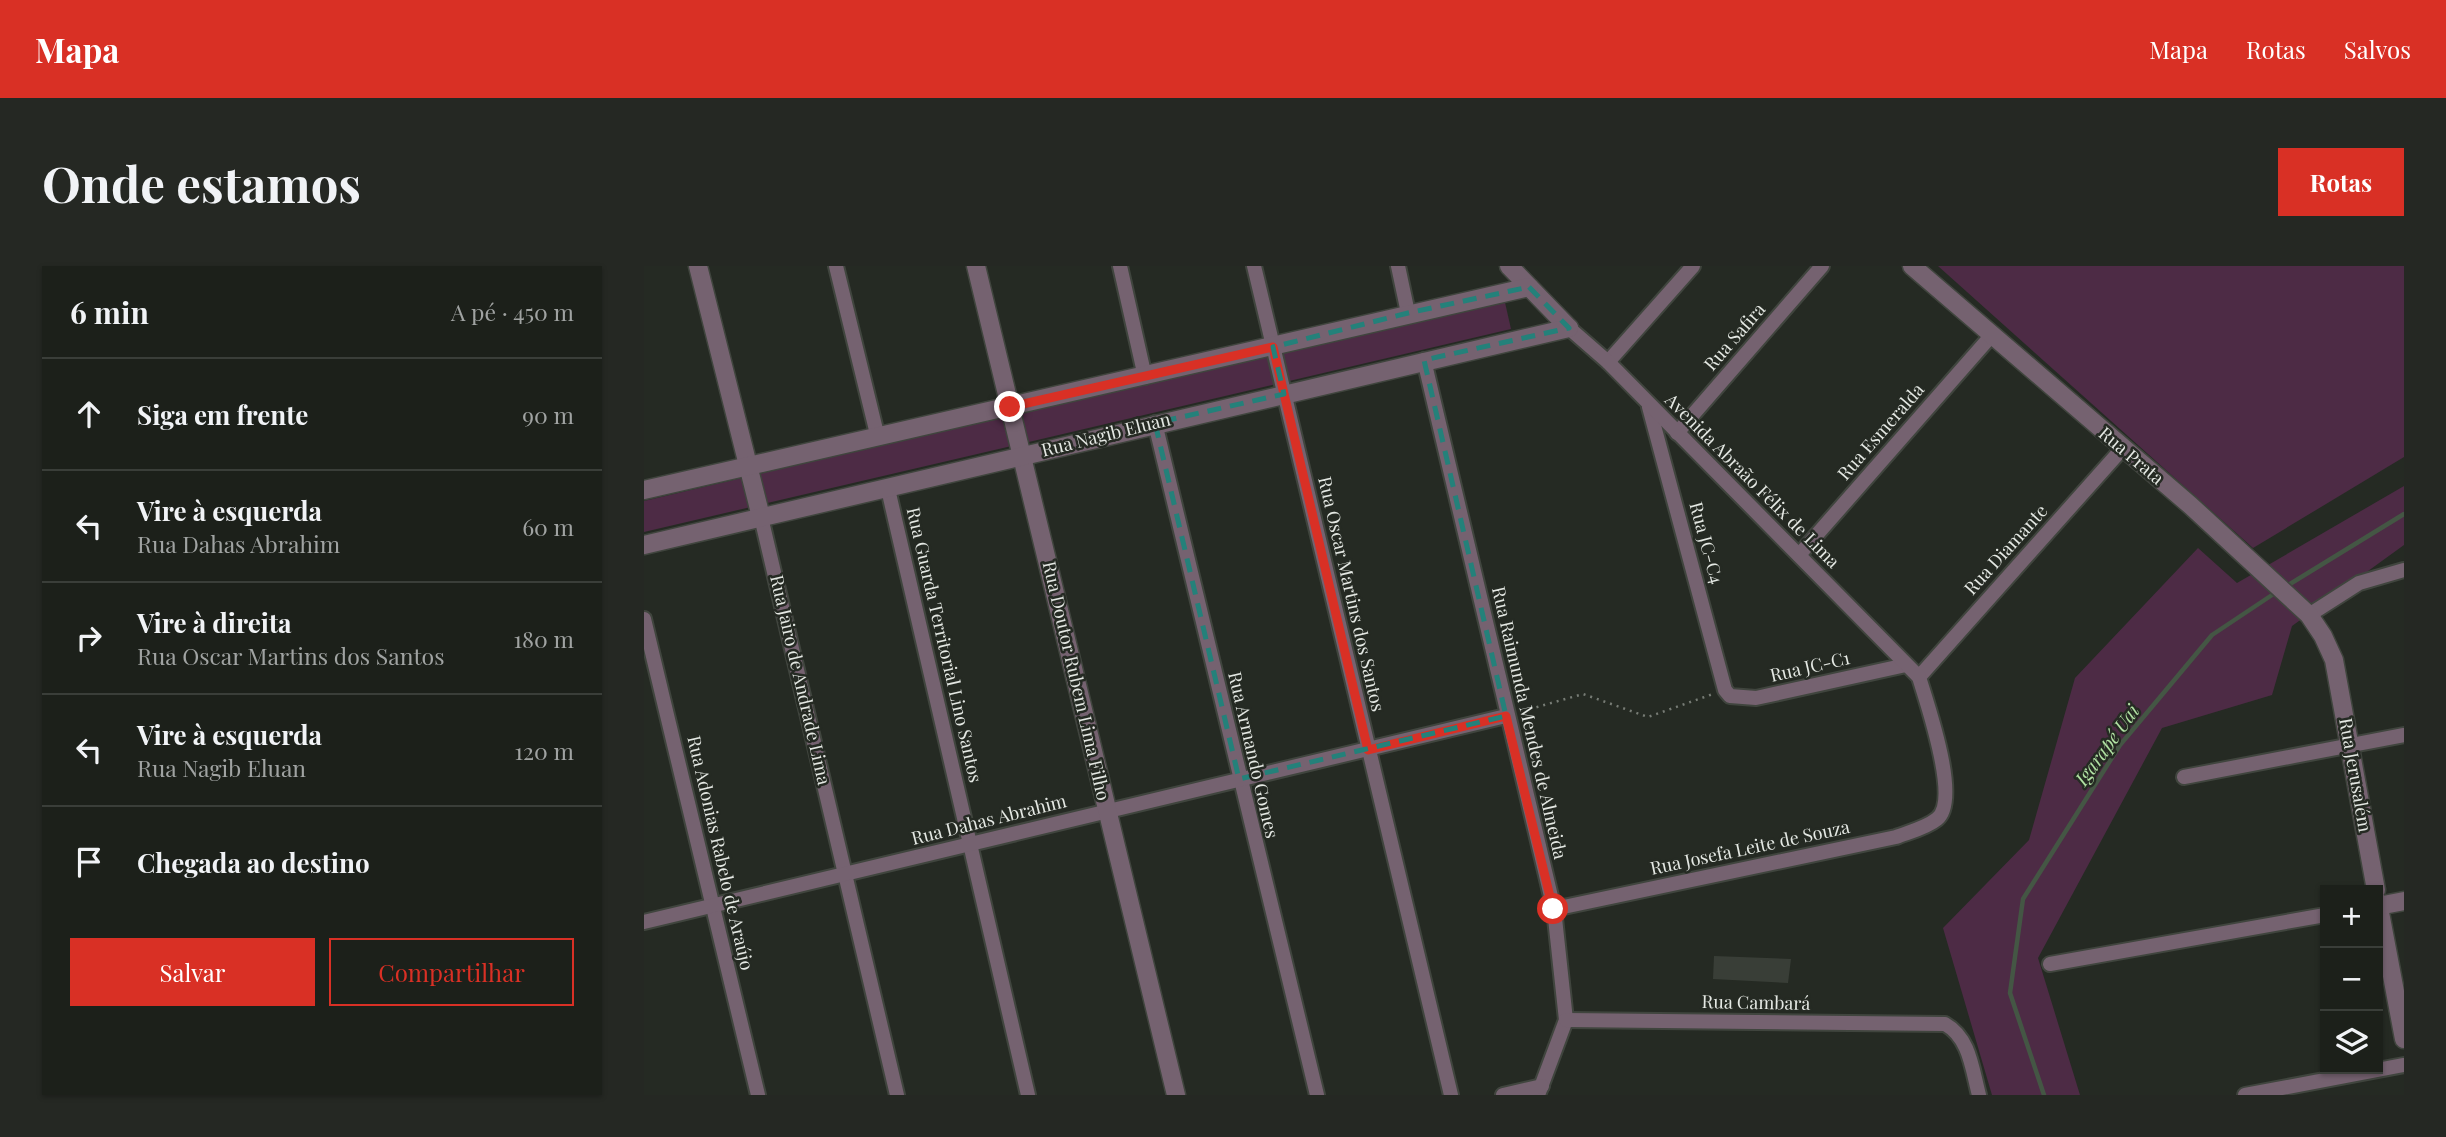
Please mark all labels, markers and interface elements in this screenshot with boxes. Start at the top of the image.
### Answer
text: Mapa [35,27,119,71]
text: Mapa [2149,33,2208,65]
text: Rotas [2246,33,2306,65]
text: Salvos [2344,33,2411,65]
button: Rotas [2278,148,2404,216]
text: Onde estamos [42,150,361,215]
text: 6 min [70,292,149,332]
text: A pé · 450 m [451,296,574,327]
street label: Rua Safira [1698,297,1770,375]
street label: Rua Esmeralda [1832,378,1929,485]
street label: Avenida Abraão Félix de Lima [1659,387,1845,573]
route end [994,391,1025,422]
icon: ahead [70,395,108,433]
text: Siga em frente [137,397,308,432]
text: 90 m [522,399,574,430]
street label: Rua Nagib Eluan [1039,406,1173,462]
street label: Rua Prata [2094,421,2169,490]
street label: Rua Oscar Martins dos Santos [1313,474,1391,714]
text: Vire à esquerda [137,493,322,528]
street label: Rua JC-C4 [1685,499,1729,586]
street label: Rua Diamante [1958,499,2052,600]
street label: Rua Guarda Territorial Lino Santos [902,505,988,785]
icon: left [70,507,108,545]
text: 60 m [522,511,574,542]
text: Rua Dahas Abrahim [137,528,340,559]
street label: Rua Doutor Rubem Lima Filho [1038,559,1116,803]
street label: Rua Jairo de Andrade Lima [765,572,837,787]
street label: Rua Raimunda Mendes de Almeida [1487,584,1573,861]
text: Vire à direita [137,605,292,640]
icon: right [70,619,108,657]
text: 180 m [514,623,574,654]
text: Rua Oscar Martins dos Santos [137,640,444,671]
street label: Rua JC-C1 [1767,645,1852,687]
street label: Rua Armando Gomes [1223,669,1285,840]
water label: Igarapé Uai [2067,698,2145,791]
street label: Rua Jerusalém [2334,716,2378,834]
text: Vire à esquerda [137,717,322,752]
icon: left [70,731,108,769]
street label: Rua Adonias Rabelo de Araújo [682,733,760,973]
text: 120 m [515,735,574,766]
text: Rua Nagib Eluan [137,752,306,783]
street label: Rua Dahas Abrahim [909,788,1069,850]
street label: Rua Josefa Leite de Souza [1648,814,1852,880]
icon: arrive [70,843,108,881]
text: Chegada ao destino [137,845,370,880]
map controls [2320,885,2383,1074]
button: + [2320,885,2383,948]
route start [1537,893,1568,924]
button: Salvar [70,938,315,1006]
button: Compartilhar [329,938,574,1006]
button: − [2320,948,2383,1011]
street label: Rua Cambará [1701,989,1811,1015]
button: layers [2320,1011,2383,1074]

